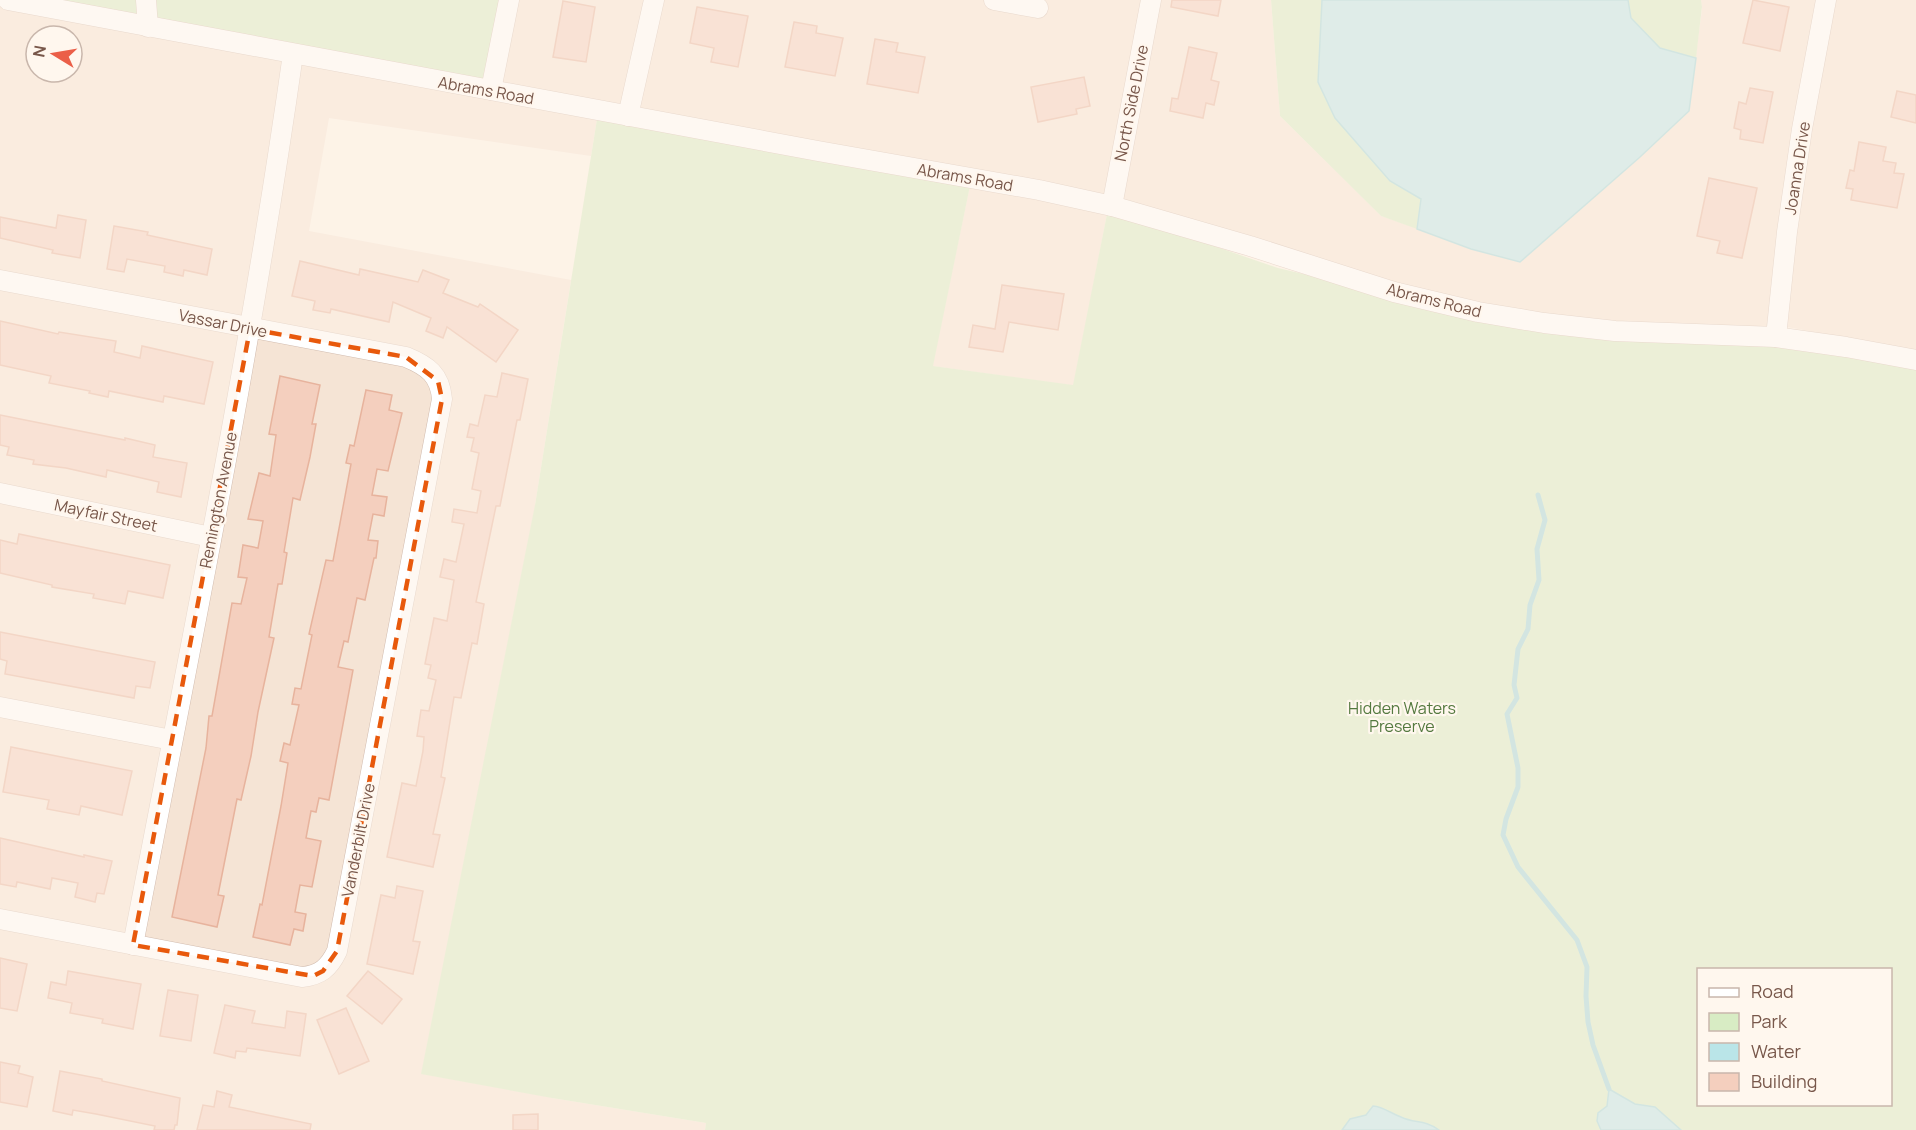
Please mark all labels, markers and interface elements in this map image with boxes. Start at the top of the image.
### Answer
north arrow [24,24,84,84]
text: N [27,43,51,59]
street label: North Side Drive [1109,43,1153,163]
street label: Abrams Road [436,71,536,109]
street label: Joanna Drive [1779,120,1815,216]
street label: Abrams Road [915,158,1015,196]
street label: Abrams Road [1384,278,1484,322]
street label: Vassar Drive [177,304,269,342]
street label: Remington Avenue [194,430,242,570]
street label: Mayfair Street [52,493,160,537]
park label: Hidden Waters Preserve [1348,697,1456,737]
street label: Vanderbilt Drive [336,781,380,899]
legend [1697,968,1892,1106]
text: Road [1751,979,1794,1003]
text: Park [1751,1009,1788,1033]
text: Water [1751,1039,1801,1063]
text: Building [1751,1069,1817,1093]

